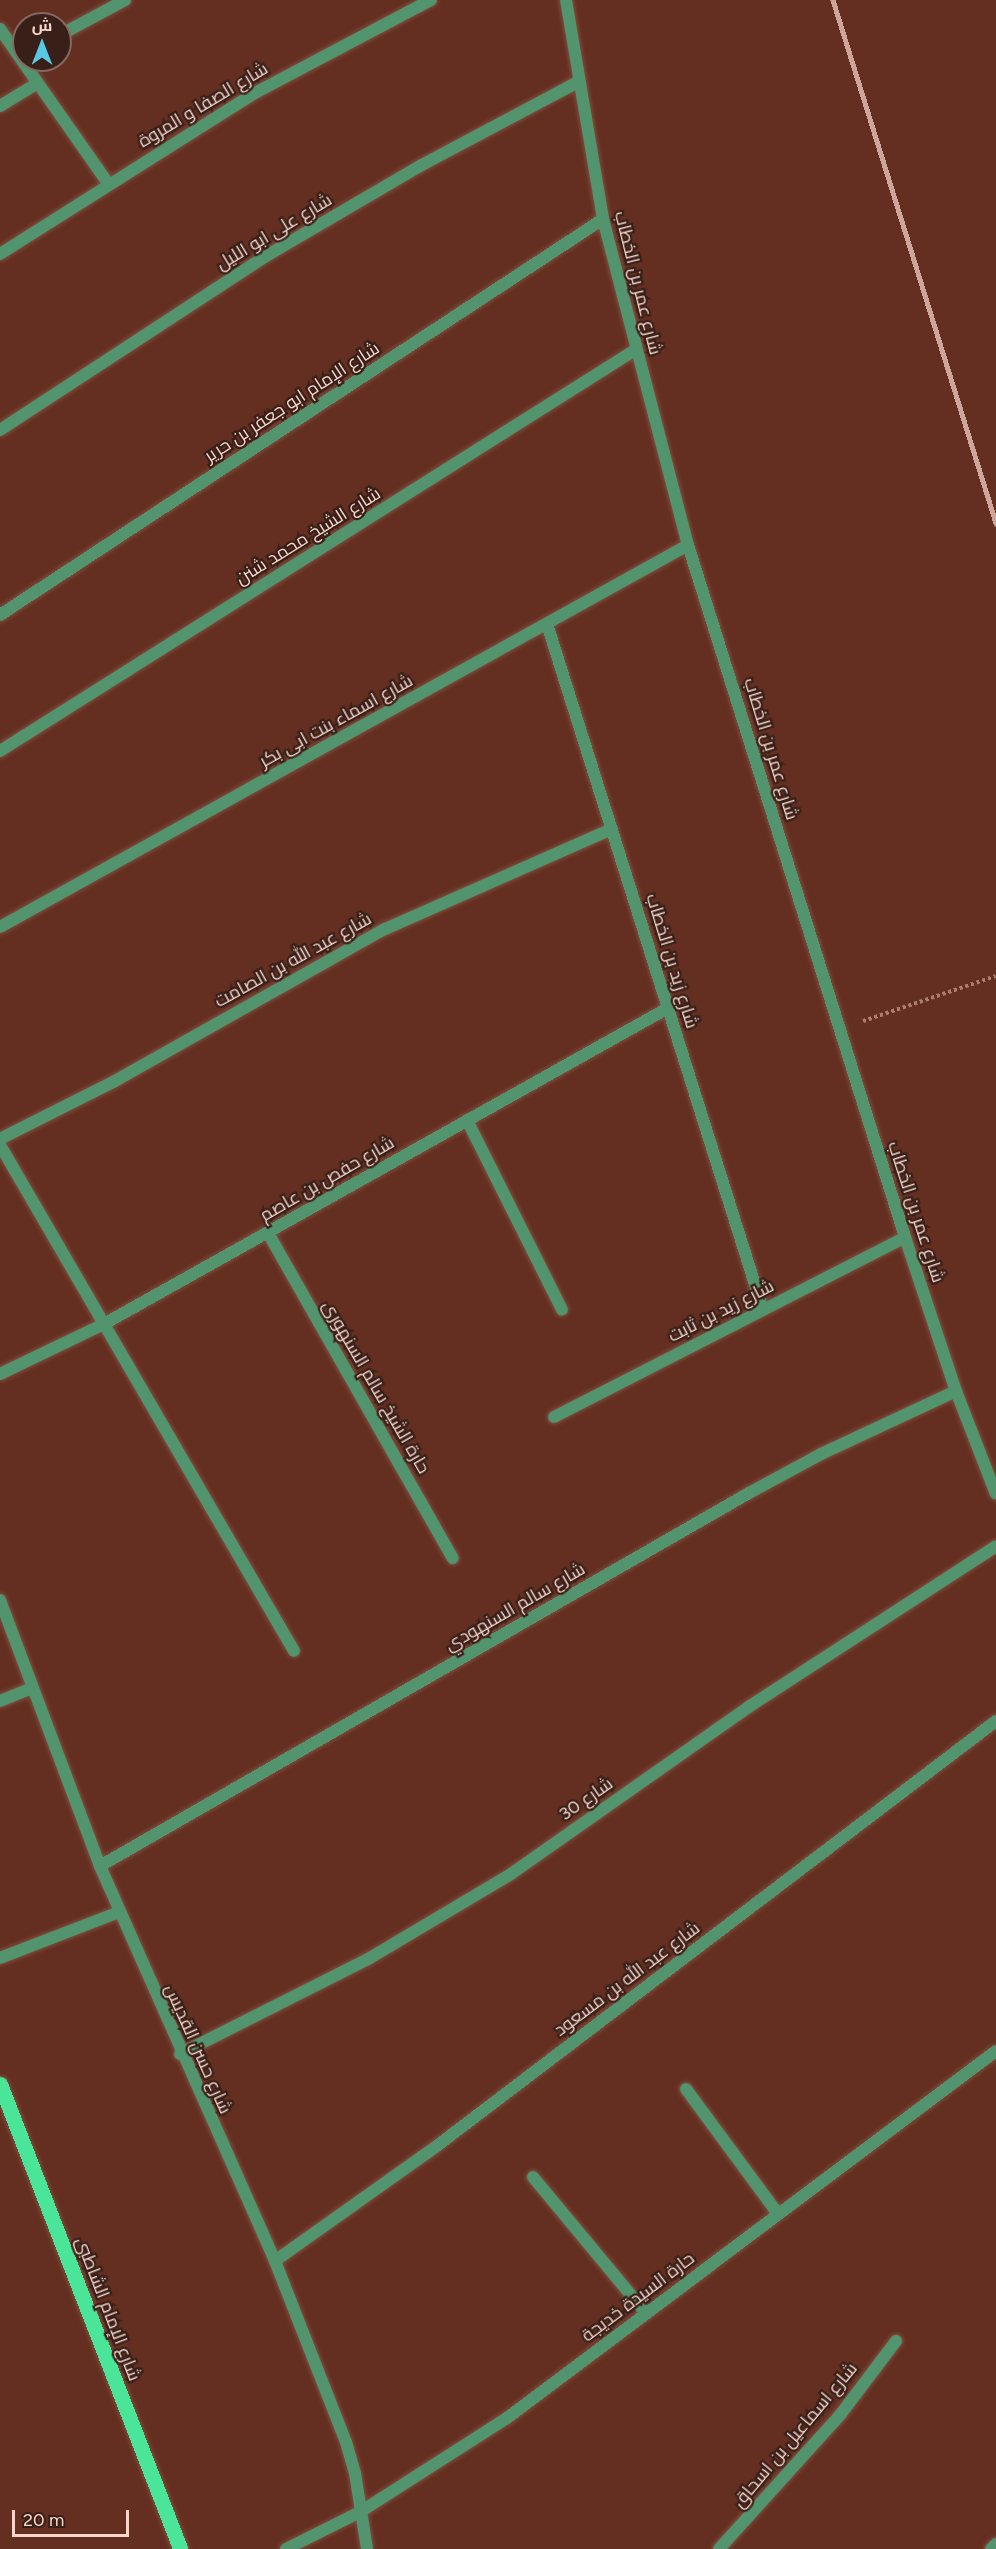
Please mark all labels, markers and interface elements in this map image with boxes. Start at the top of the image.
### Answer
north arrow [12,12,72,72]
text: ش [32,16,52,35]
street label: شارع الصفا و المروة [134,58,272,152]
street label: شارع على ابو الليل [212,189,336,275]
street label: شارع عمر بن الخطاب [610,209,666,357]
street label: شارع الإمام ابو جعفر بن حرير [200,337,384,467]
street label: شارع الشيخ محمد شنن [231,483,385,589]
street label: شارع اسماء بنت ابى بكر [256,670,416,772]
street label: شارع عمر بن الخطاب [739,675,803,823]
street label: شارع زيد بن الخطاب [641,891,703,1031]
street label: شارع عبد الله بن الصامت [211,908,375,1012]
street label: شارع حفص بن عاصم [256,1132,398,1226]
street label: شارع عمر بن الخطاب [883,1139,949,1285]
street label: شارع زيد بن ثابت [664,1275,778,1347]
street label: حارة الشيخ سالم السنهورى [318,1297,434,1477]
street label: شارع سالم السنهودي [441,1558,589,1656]
street label: شارع 30 [555,1773,617,1825]
street label: شارع عبد الله بن مسعود [550,1917,704,2041]
street label: شارع حسن القديس [160,1981,236,2117]
street label: شارع الإمام الشاطبى [71,2234,145,2384]
street label: حارة السيدة خديجة [577,2248,699,2346]
street label: شارع اسماعيل بن اسحاق [728,2358,862,2512]
scale bar [15,2498,132,2536]
text: 20 m [23,2509,64,2531]

